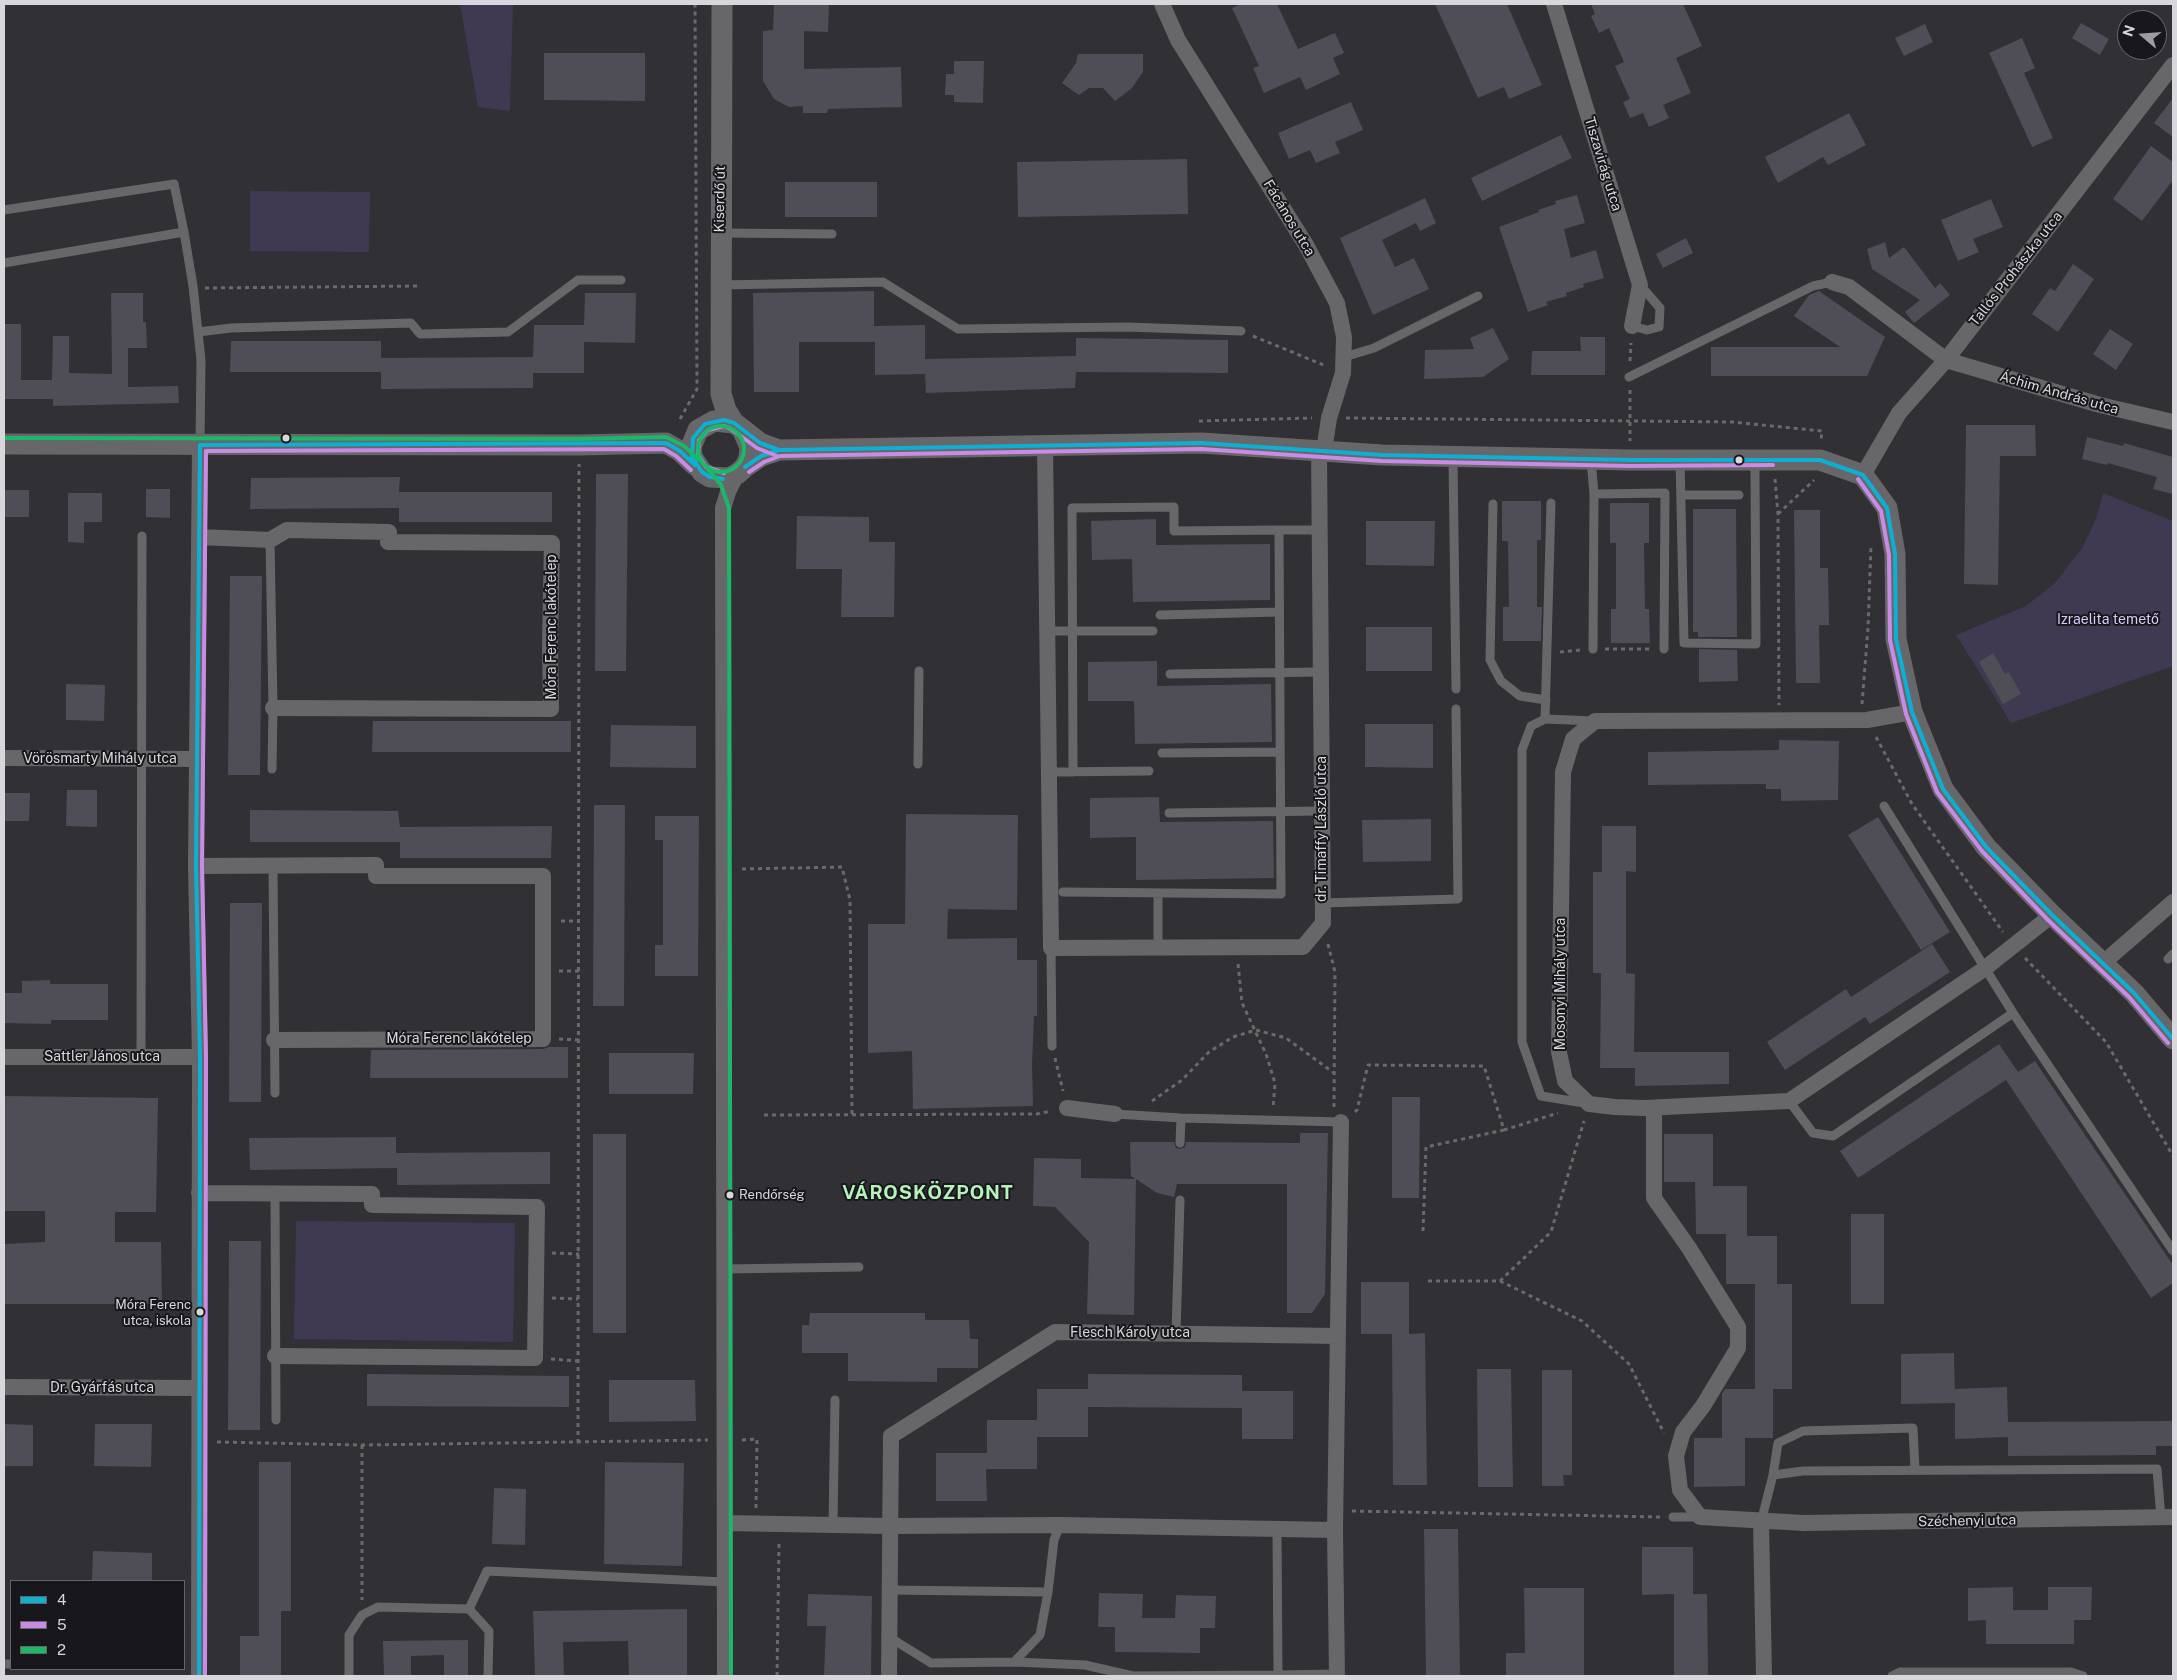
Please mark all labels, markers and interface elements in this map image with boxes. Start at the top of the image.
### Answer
north arrow [2117,10,2167,60]
text: N [2119,23,2138,38]
street label: Tiszavirág utca [1581,115,1625,213]
street label: Kiserdő út [711,166,729,232]
street label: Fácános utca [1260,177,1318,259]
street label: Tallós Prohászka utca [1966,208,2066,330]
street label: Áchim András utca [1998,368,2120,418]
unlabelled marker [281,433,291,443]
unlabelled marker [1734,455,1744,465]
street label: Móra Ferenc lakótelep [544,554,560,700]
park label: Izraelita temető [2057,612,2159,628]
street label: Vörösmarty Mihály utca [23,751,177,767]
street label: dr. Timaffy László utca [1314,756,1330,902]
street label: Mosonyi Mihály utca [1553,918,1569,1050]
street label: Móra Ferenc lakótelep [386,1031,532,1047]
street label: Sattler János utca [44,1049,160,1065]
district label: VÁROSKÖZPONT [841,1182,1015,1204]
place label: Rendőrség [739,1187,805,1203]
marker: Rendőrség [725,1190,735,1200]
place label: Móra Ferenc utca, iskola [115,1297,191,1328]
marker: Móra Ferenc utca, iskola [195,1307,205,1317]
street label: Flesch Károly utca [1070,1325,1190,1341]
street label: Dr. Gyárfás utca [50,1380,154,1396]
street label: Széchenyi utca [1918,1512,2016,1530]
legend [10,1580,185,1670]
text: 4 [57,1591,66,1608]
text: 5 [57,1616,67,1633]
text: 2 [57,1641,66,1658]

